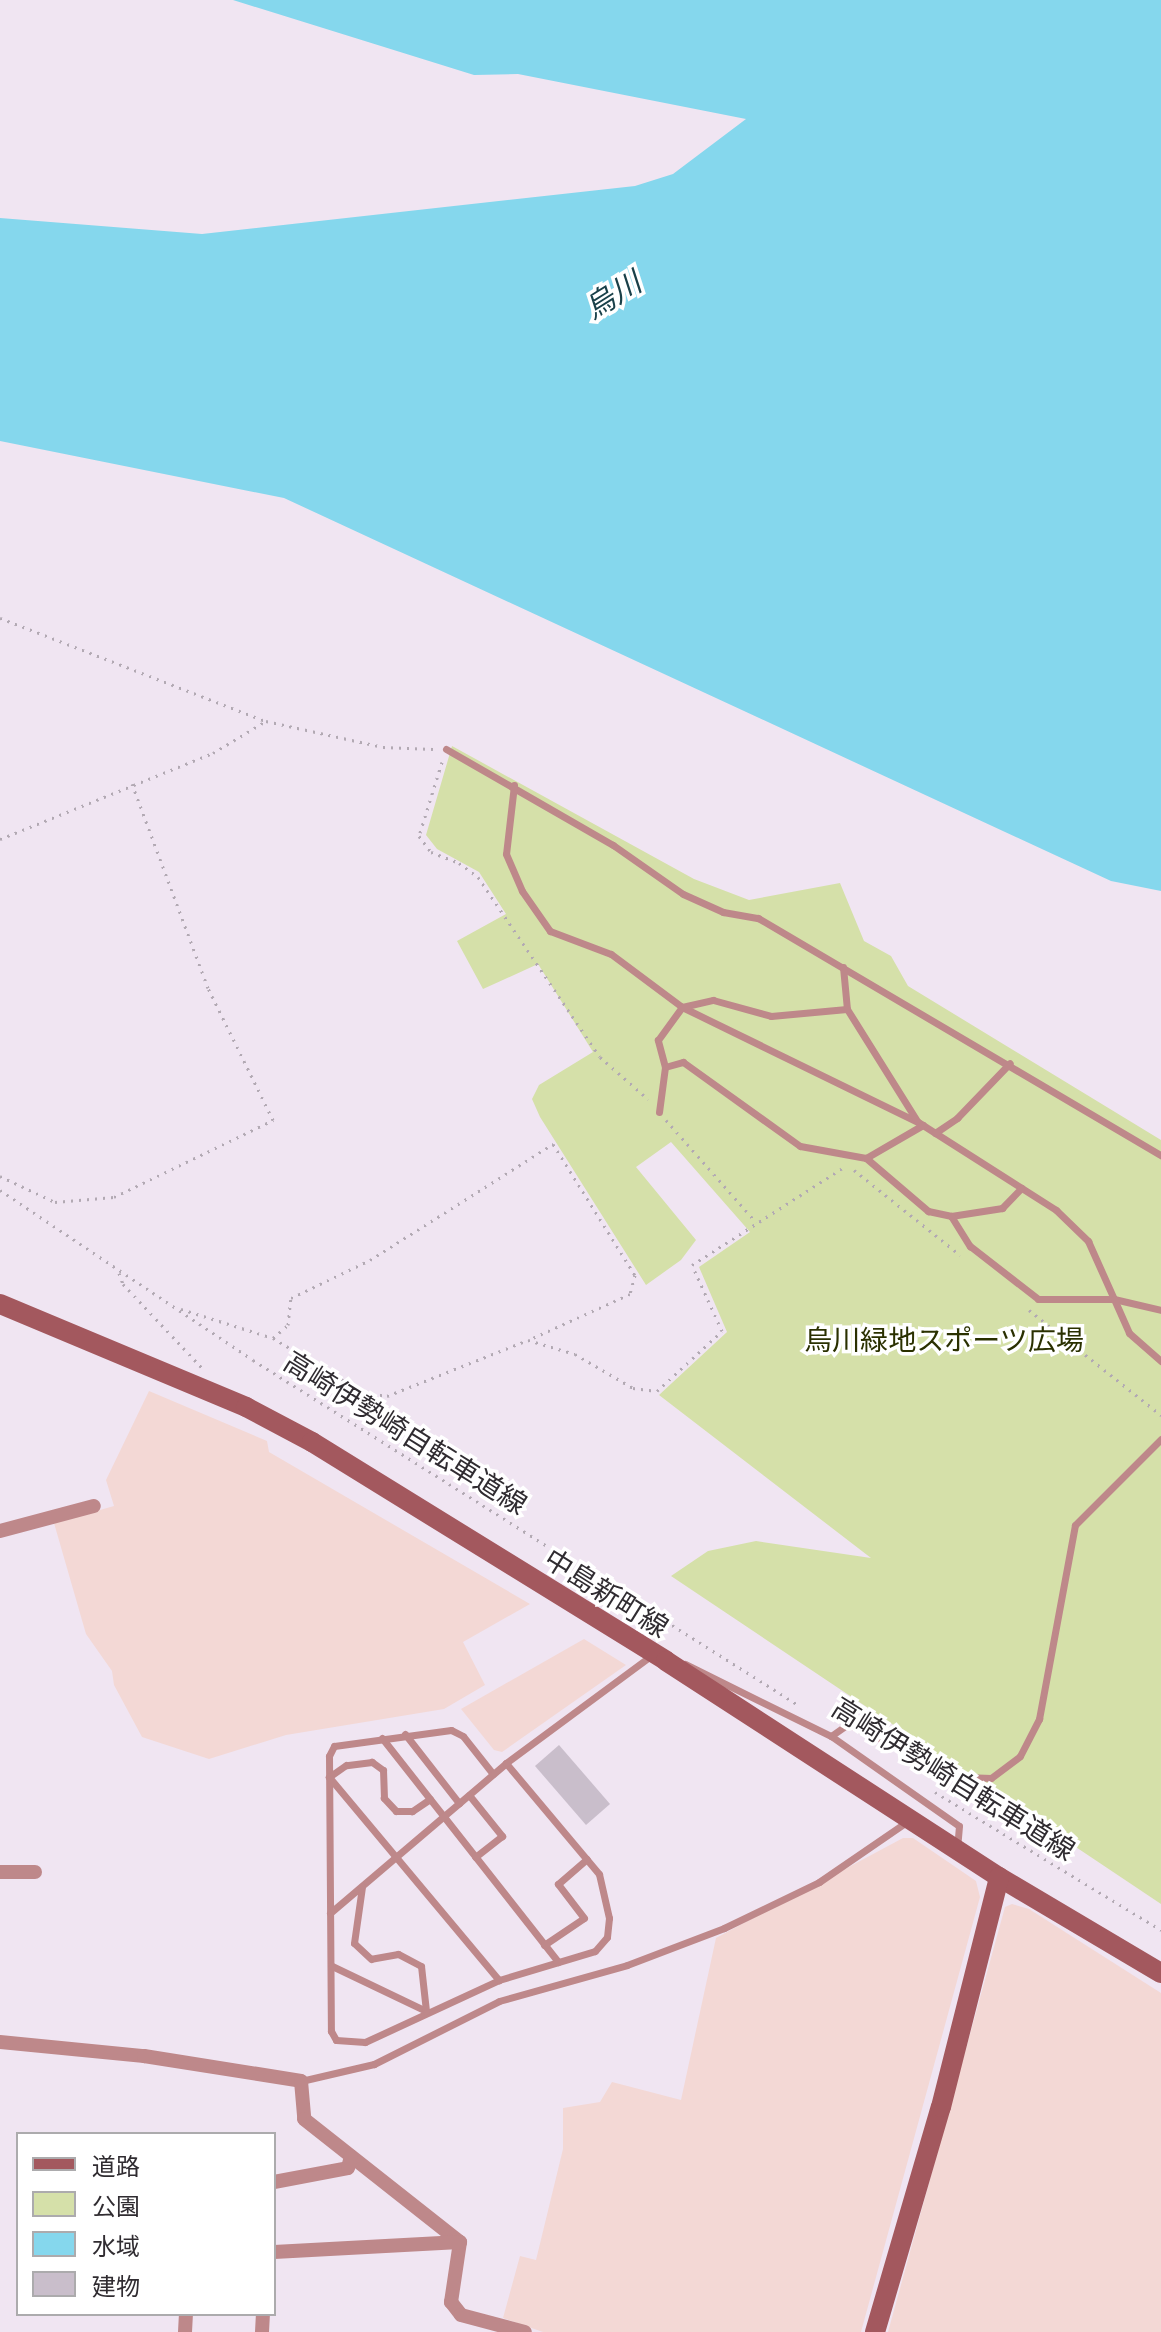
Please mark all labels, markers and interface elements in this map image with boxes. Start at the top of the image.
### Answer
water label: 烏川 [577,263,647,325]
park label: 烏川緑地スポーツ広場 [804,1322,1084,1356]
street label: 高崎伊勢崎自転車道線 [278,1344,534,1520]
street label: 中島新町線 [539,1541,675,1643]
street label: 高崎伊勢崎自転車道線 [826,1690,1082,1866]
legend [16,2132,276,2316]
text: 道路 [92,2151,140,2180]
text: 公園 [92,2191,140,2220]
text: 水域 [92,2231,140,2260]
text: 建物 [92,2271,140,2300]

